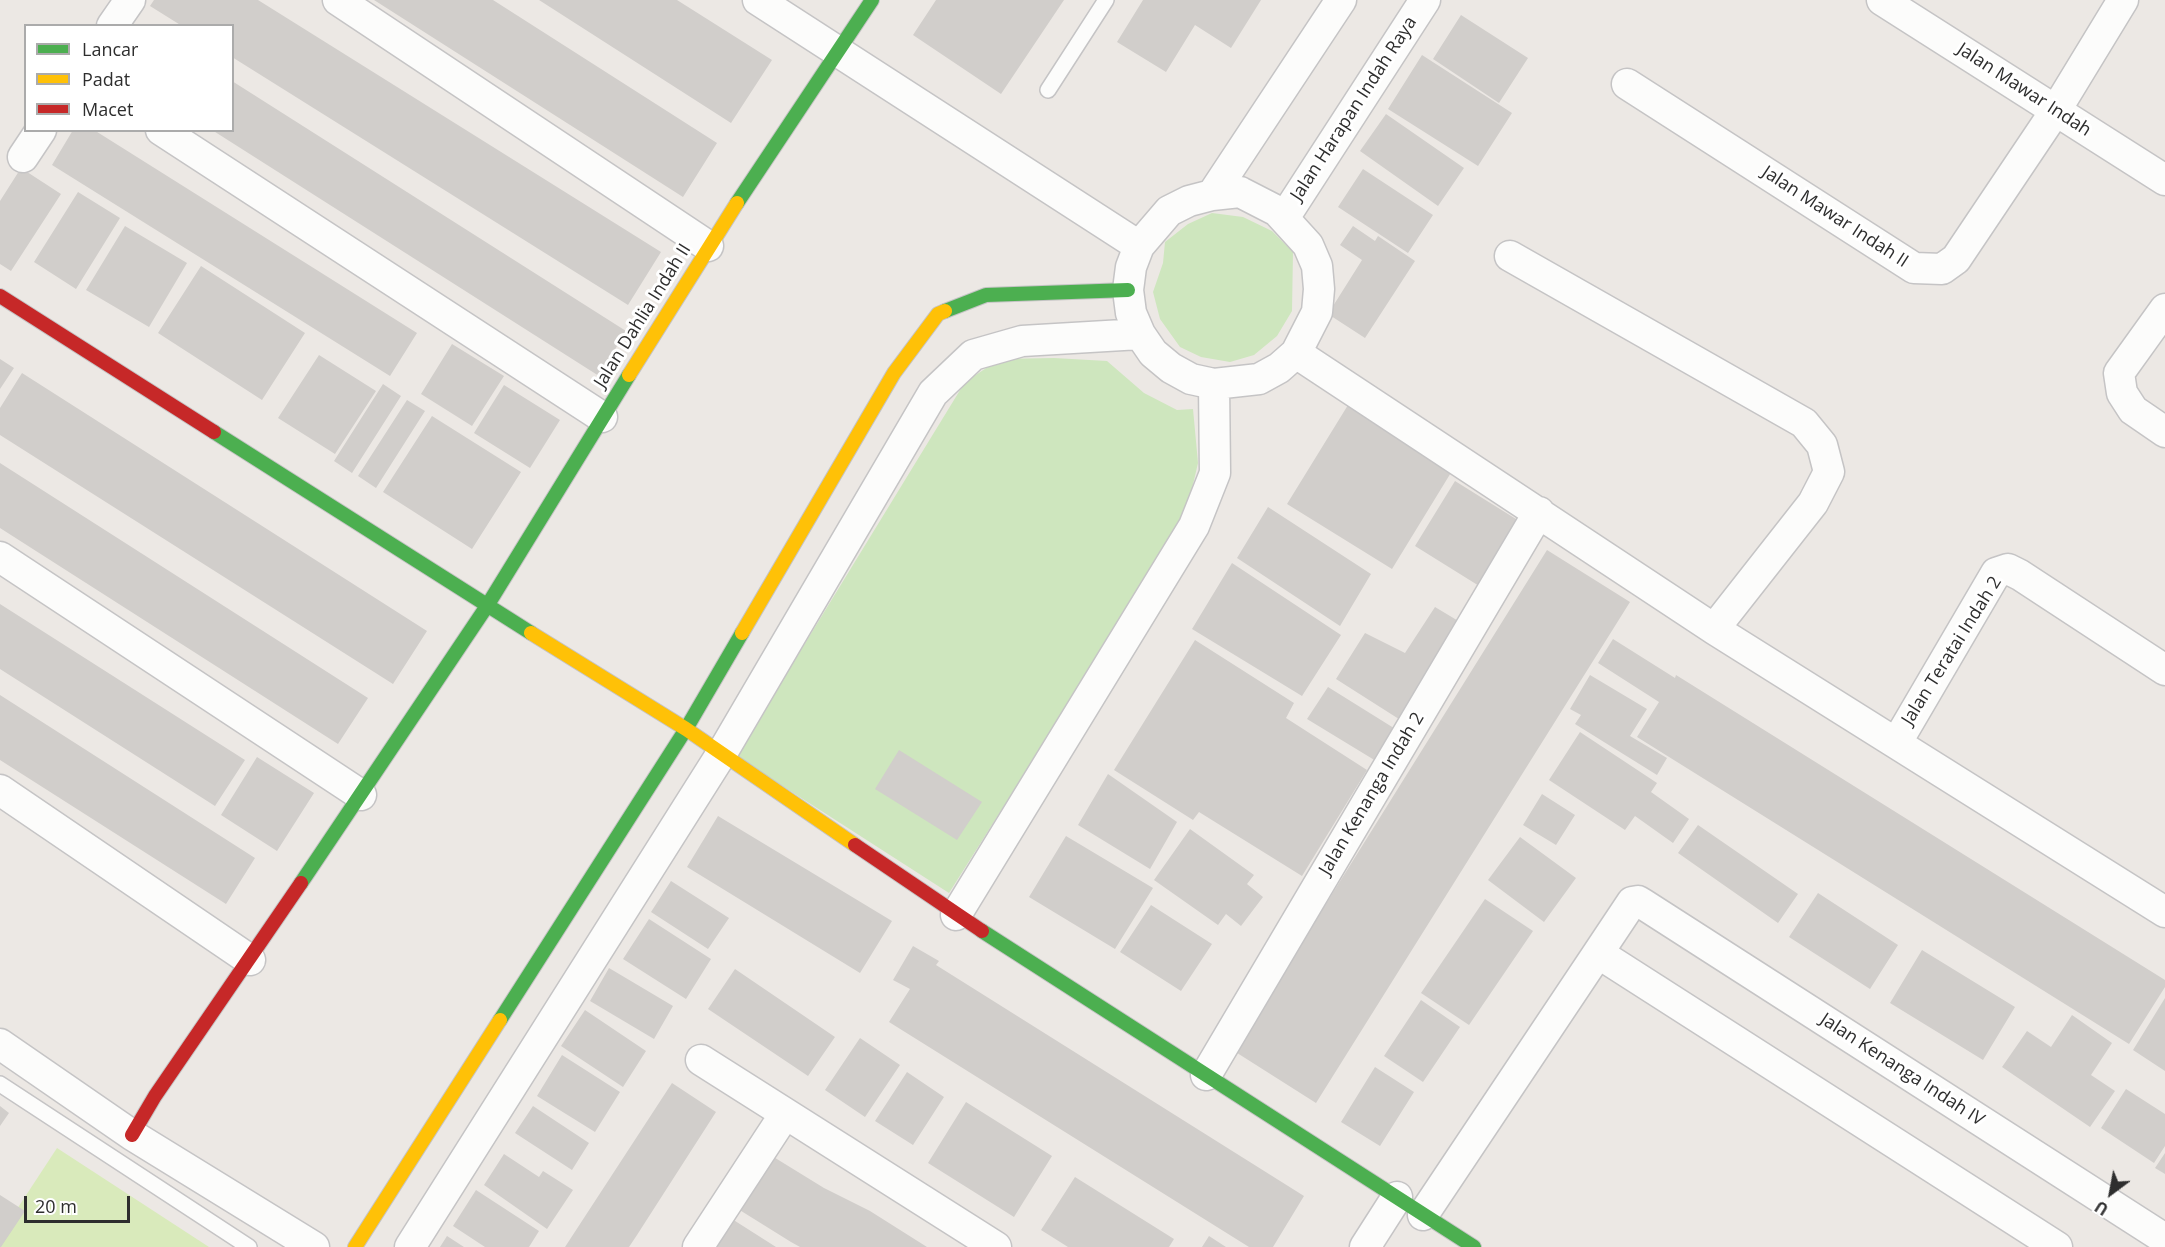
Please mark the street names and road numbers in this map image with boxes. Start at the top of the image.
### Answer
street label: Jalan Harapan Indah Raya [1286,13,1422,205]
street label: Jalan Mawar Indah [1953,39,2095,141]
street label: Jalan Mawar Indah II [1758,162,1912,272]
street label: Jalan Dahlia Indah II [590,240,696,392]
street label: Jalan Teratai Indah 2 [1897,573,2007,729]
street label: Jalan Kenanga Indah 2 [1315,709,1429,879]
street label: Jalan Kenanga Indah IV [1816,1009,1988,1131]

